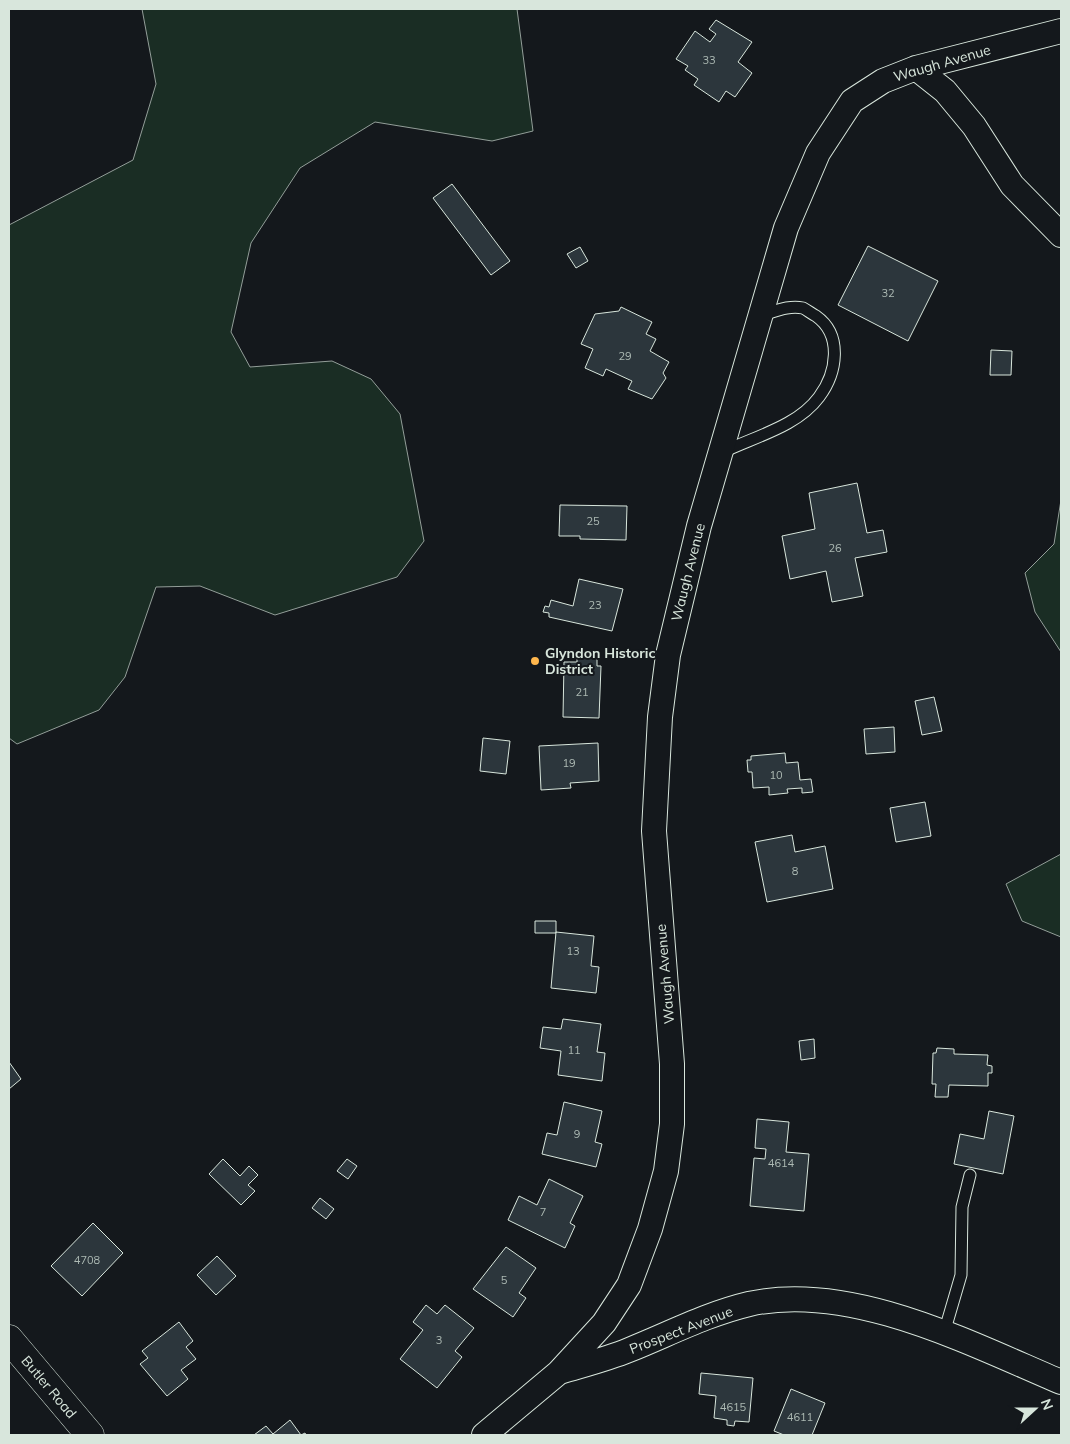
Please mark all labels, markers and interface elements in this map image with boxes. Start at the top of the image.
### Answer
street label: Waugh Avenue [891,41,993,85]
house number: 33 [702,53,716,67]
house number: 32 [881,286,895,300]
house number: 29 [618,349,632,363]
house number: 25 [586,514,600,528]
street label: Waugh Avenue [667,521,709,623]
house number: 26 [828,541,842,555]
house number: 23 [588,598,602,612]
place label: Glyndon Historic District [545,644,655,678]
marker: Glyndon Historic District [529,655,541,667]
house number: 21 [575,685,589,699]
house number: 19 [562,756,576,770]
house number: 10 [769,768,783,782]
house number: 8 [792,864,799,878]
street label: Waugh Avenue [652,923,678,1025]
house number: 13 [566,944,580,958]
house number: 11 [567,1043,581,1057]
house number: 9 [574,1127,580,1141]
house number: 4614 [768,1156,795,1170]
house number: 7 [540,1205,546,1219]
house number: 4708 [74,1253,101,1267]
house number: 5 [501,1273,508,1287]
street label: Prospect Avenue [627,1302,735,1358]
house number: 3 [436,1333,442,1347]
street label: Butler Road [18,1352,80,1422]
north arrow [1010,1384,1060,1434]
text: N [1037,1396,1057,1413]
house number: 4615 [720,1400,747,1414]
house number: 4611 [787,1410,813,1424]

